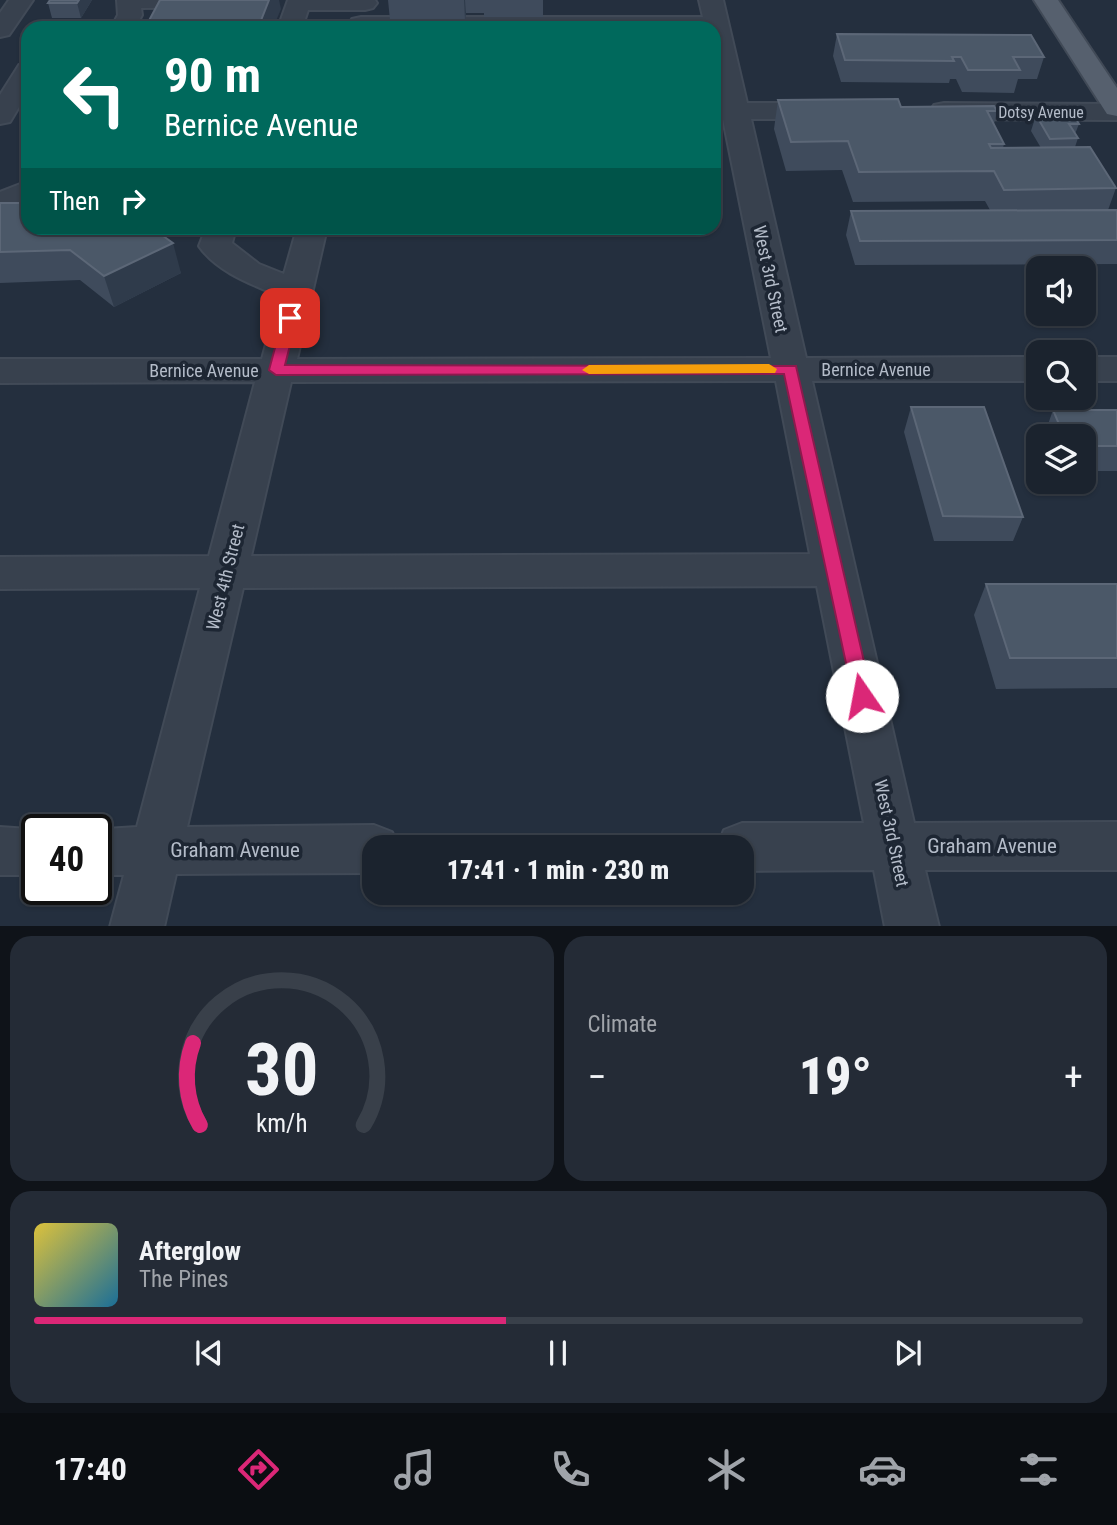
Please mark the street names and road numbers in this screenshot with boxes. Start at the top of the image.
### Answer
street label: Dotsy Avenue [998,103,1084,122]
street label: West 3rd Street [749,224,793,334]
street label: Bernice Avenue [821,359,931,380]
street label: Bernice Avenue [149,360,259,381]
street label: West 4th Street [202,522,248,632]
street label: West 3rd Street [870,778,914,888]
street label: Graham Avenue [927,834,1057,858]
street label: Graham Avenue [170,838,300,862]

